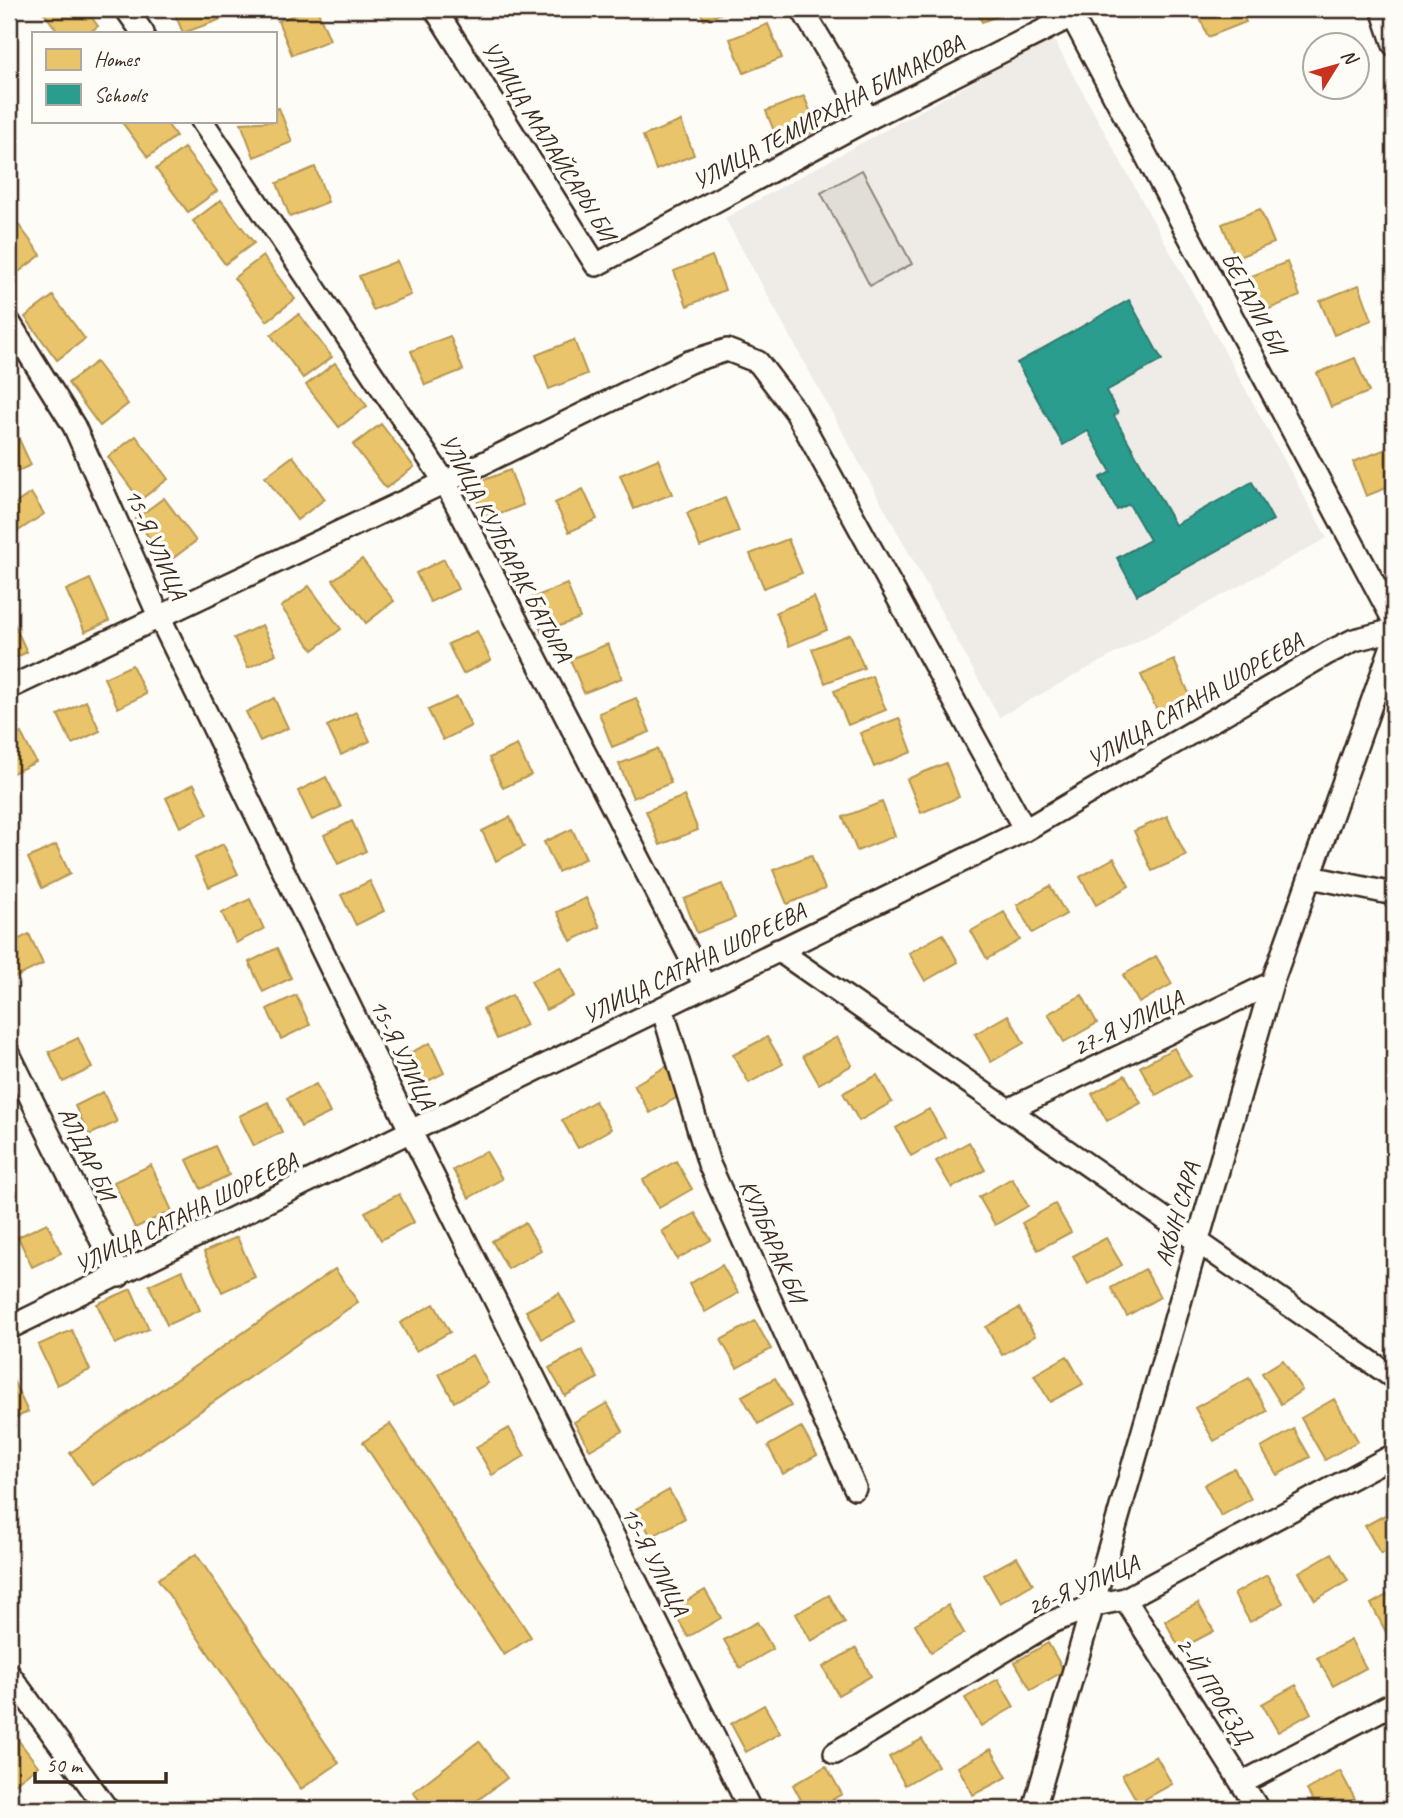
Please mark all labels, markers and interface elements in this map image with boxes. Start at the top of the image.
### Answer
street label: УЛИЦА ТЕМИРХАНА БИМАКОВА [688,27,969,196]
legend [32,32,276,122]
north arrow [1302,32,1372,102]
street label: УЛИЦА МАЛАЙCАРЫ БИ [475,36,625,250]
text: N [1336,44,1364,71]
text: Homes [94,46,141,72]
text: Schools [94,82,148,108]
street label: БЕГАЛИ БИ [1215,247,1295,363]
street label: УЛИЦА КУЛБАРАК БАТЫРА [433,429,579,668]
street label: 15-Я УЛИЦА [118,484,194,605]
street label: УЛИЦА САТАНА ШОРЕЕВА [1082,625,1309,774]
street label: УЛИЦА САТАНА ШОРЕЕВА [578,896,811,1030]
street label: 27-Я УЛИЦА [1068,983,1189,1062]
street label: 15-Я УЛИЦА [364,994,443,1115]
street label: АЛДАР БИ [52,1102,124,1208]
street label: УЛИЦА САТАНА ШОРЕЕВА [70,1146,303,1280]
street label: АКЫН САРА [1148,1158,1206,1269]
street label: КУЛБАРАК БИ [733,1175,815,1311]
street label: 15-Я УЛИЦА [615,1501,696,1621]
street label: 26-Я УЛИЦА [1023,1548,1144,1622]
street label: 2-Й ПРОЕЗД [1169,1631,1260,1751]
scale bar [35,1741,166,1785]
text: 50 m [46,1752,84,1778]

